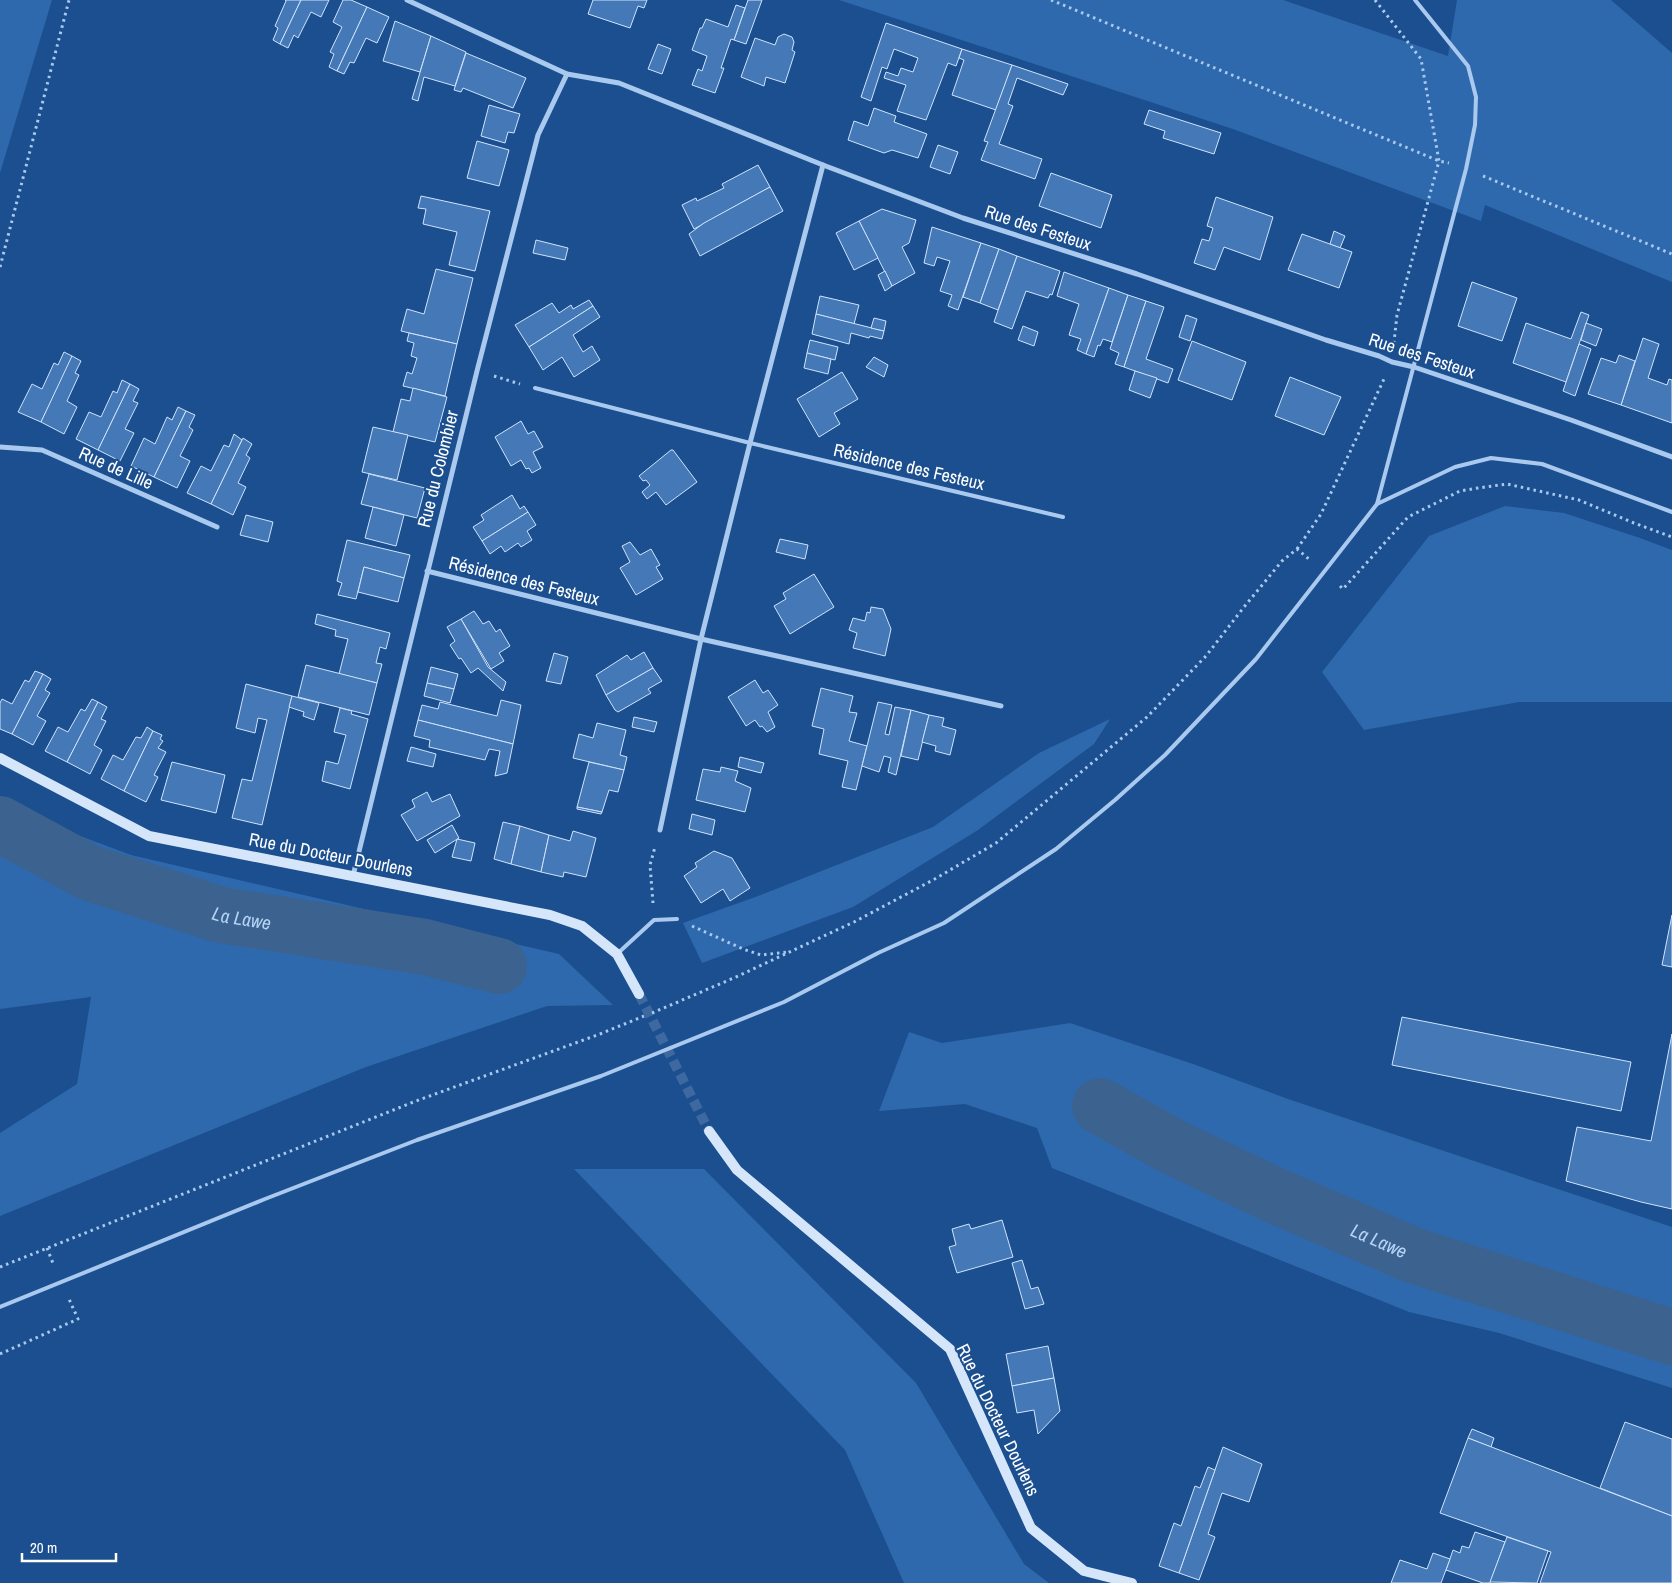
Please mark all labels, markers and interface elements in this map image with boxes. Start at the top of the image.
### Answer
street label: Rue des Festeux [982,199,1095,257]
street label: Rue des Festeux [1366,327,1479,385]
street label: Rue du Colombier [411,408,464,530]
street label: Résidence des Festeux [831,437,988,496]
street label: Rue de Lille [75,440,157,495]
street label: Résidence des Festeux [446,550,603,611]
street label: Rue du Docteur Dourlens [247,826,415,883]
water label: La Lawe [209,900,273,936]
water label: La Lawe [1347,1217,1411,1264]
street label: Rue du Docteur Dourlens [951,1339,1046,1500]
scale bar [22,1530,116,1562]
text: 20 m [30,1537,57,1558]

